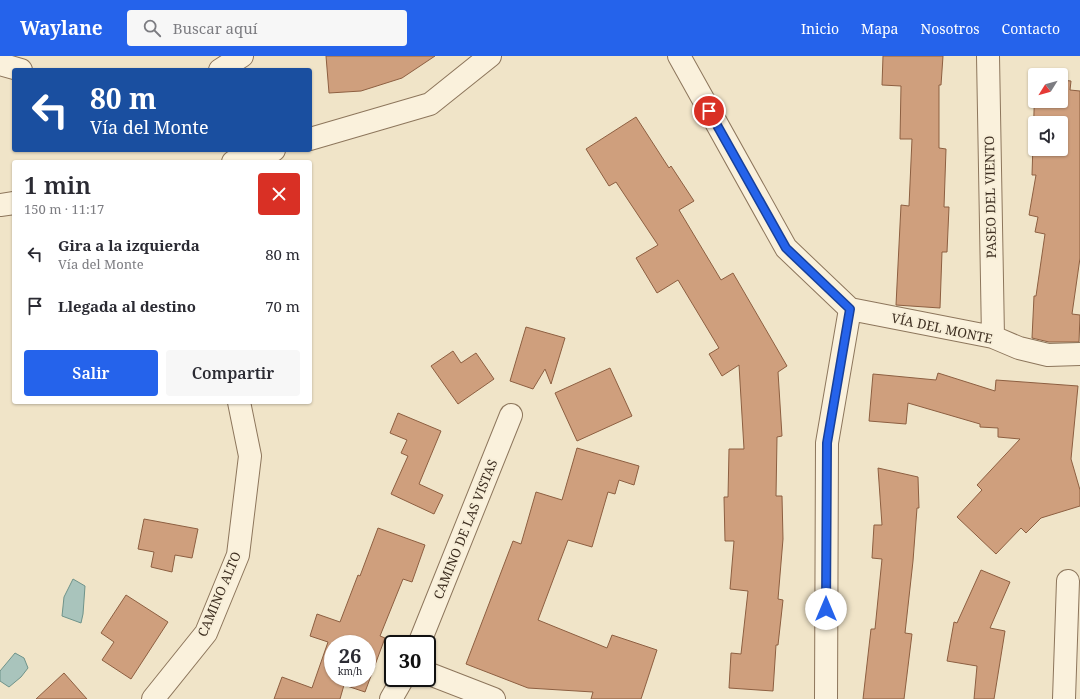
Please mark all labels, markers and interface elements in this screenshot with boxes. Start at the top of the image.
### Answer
search box [127,10,407,46]
text: Waylane [20,15,103,41]
icon: search [141,17,163,39]
text: Buscar aquí [173,18,258,38]
text: Inicio [801,19,839,38]
text: Mapa [861,19,899,38]
text: Nosotros [921,19,980,38]
text: Contacto [1002,19,1060,38]
north arrow [1028,68,1068,108]
map controls [1028,68,1068,156]
text: 80 m [90,79,157,117]
icon: left [24,84,76,136]
pin [692,94,726,128]
icon: arrive [698,100,720,122]
text: Vía del Monte [90,115,209,139]
button: sound [1028,116,1068,156]
street label: PASEO DEL VIENTO [980,136,1000,258]
text: 1 min [24,168,91,201]
button: close [258,173,300,215]
text: 150 m · 11:17 [24,200,104,218]
text: Gira a la izquierda [58,235,200,255]
icon: left [24,243,46,265]
text: 80 m [265,244,300,264]
text: Vía del Monte [58,255,144,273]
icon: arrive [24,295,46,317]
text: Llegada al destino [58,296,196,316]
text: 70 m [265,296,300,316]
street label: VÍA DEL MONTE [890,308,994,348]
button: Salir [24,350,158,396]
button: Compartir [166,350,300,396]
street label: CAMINO DE LAS VISTAS [429,456,501,602]
street label: CAMINO ALTO [193,549,245,639]
position arrow [805,588,847,630]
speed limit sign: 30 [384,635,436,687]
text: 26 [339,642,361,669]
text: km/h [338,664,362,678]

